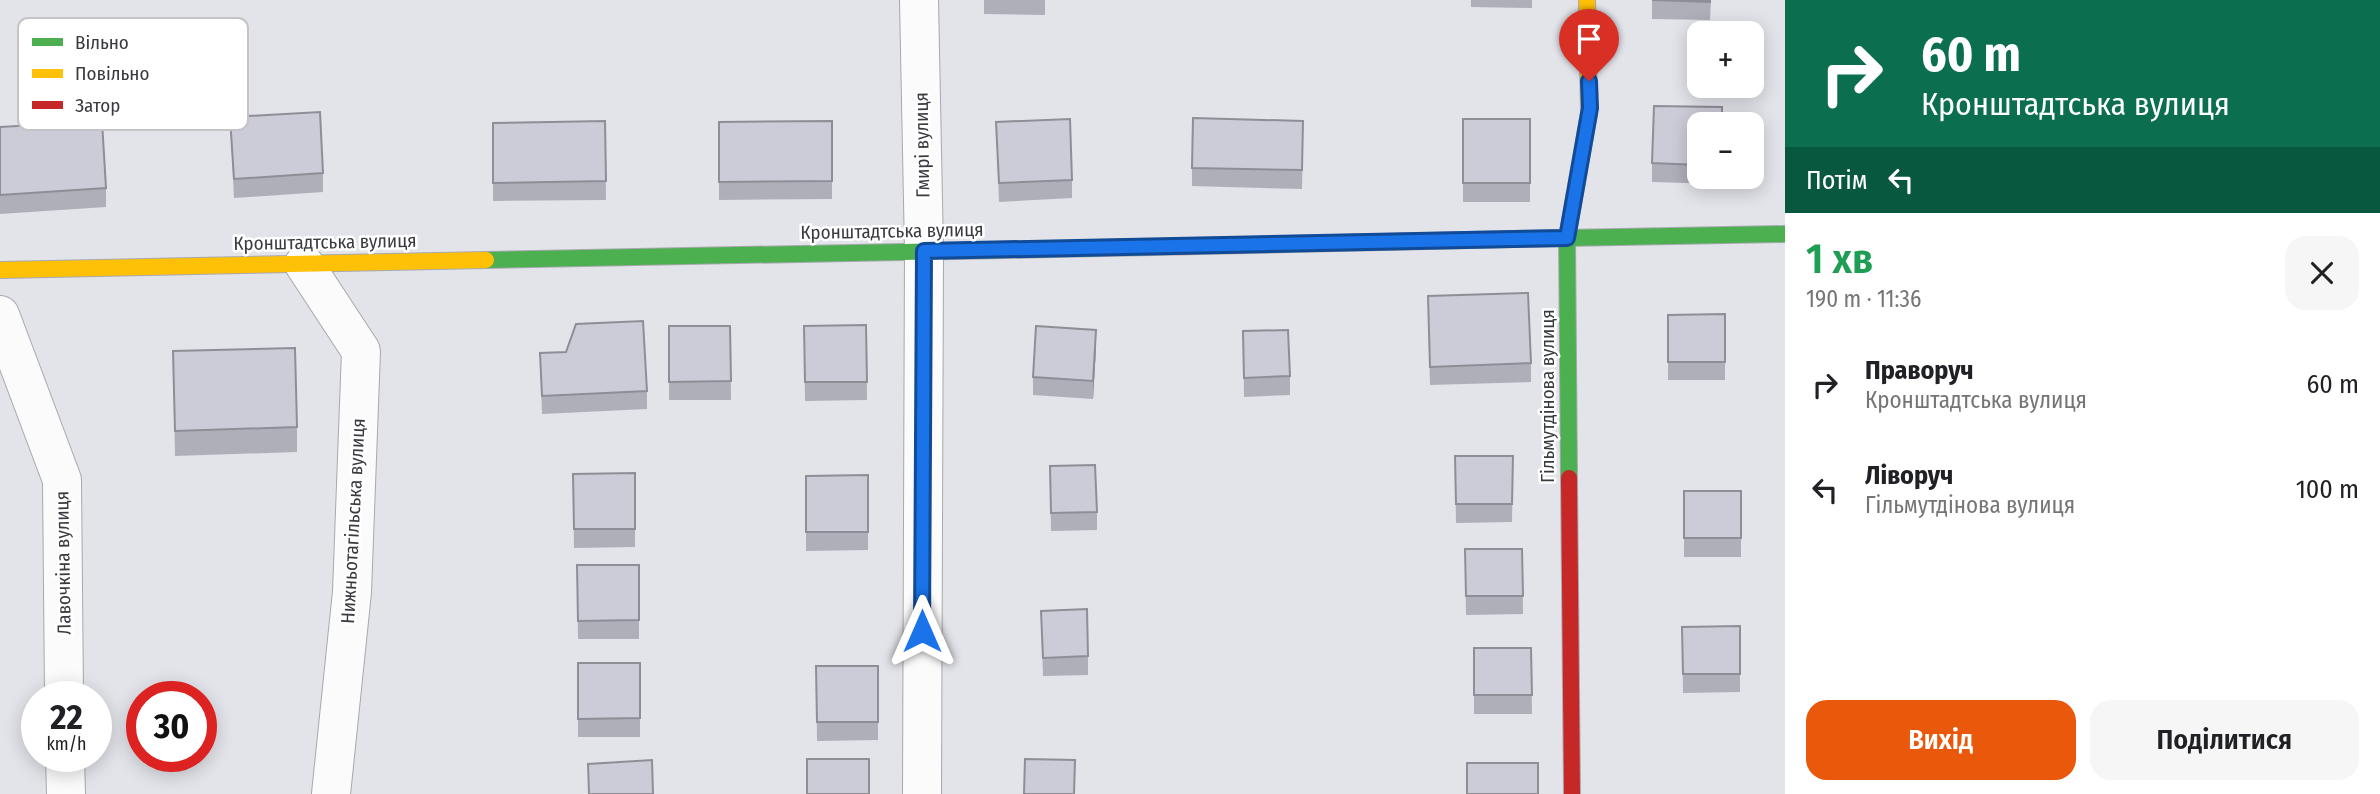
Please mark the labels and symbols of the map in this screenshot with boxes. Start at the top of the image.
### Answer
pin [1559,9,1619,81]
legend [18,18,248,130]
text: Вільно [75,31,129,54]
text: Повільно [75,62,149,85]
street label: Гмирі вулиця [910,92,934,198]
text: Затор [75,94,120,117]
street label: Кронштадтська вулиця [800,218,984,244]
street label: Кронштадтська вулиця [233,229,417,255]
street label: Гільмутдінова вулиця [1536,309,1559,483]
street label: Нижньотагільська вулиця [336,418,370,624]
street label: Лавочкіна вулиця [50,491,76,635]
position arrow [885,594,959,668]
speed limit sign: 30 [126,681,217,772]

